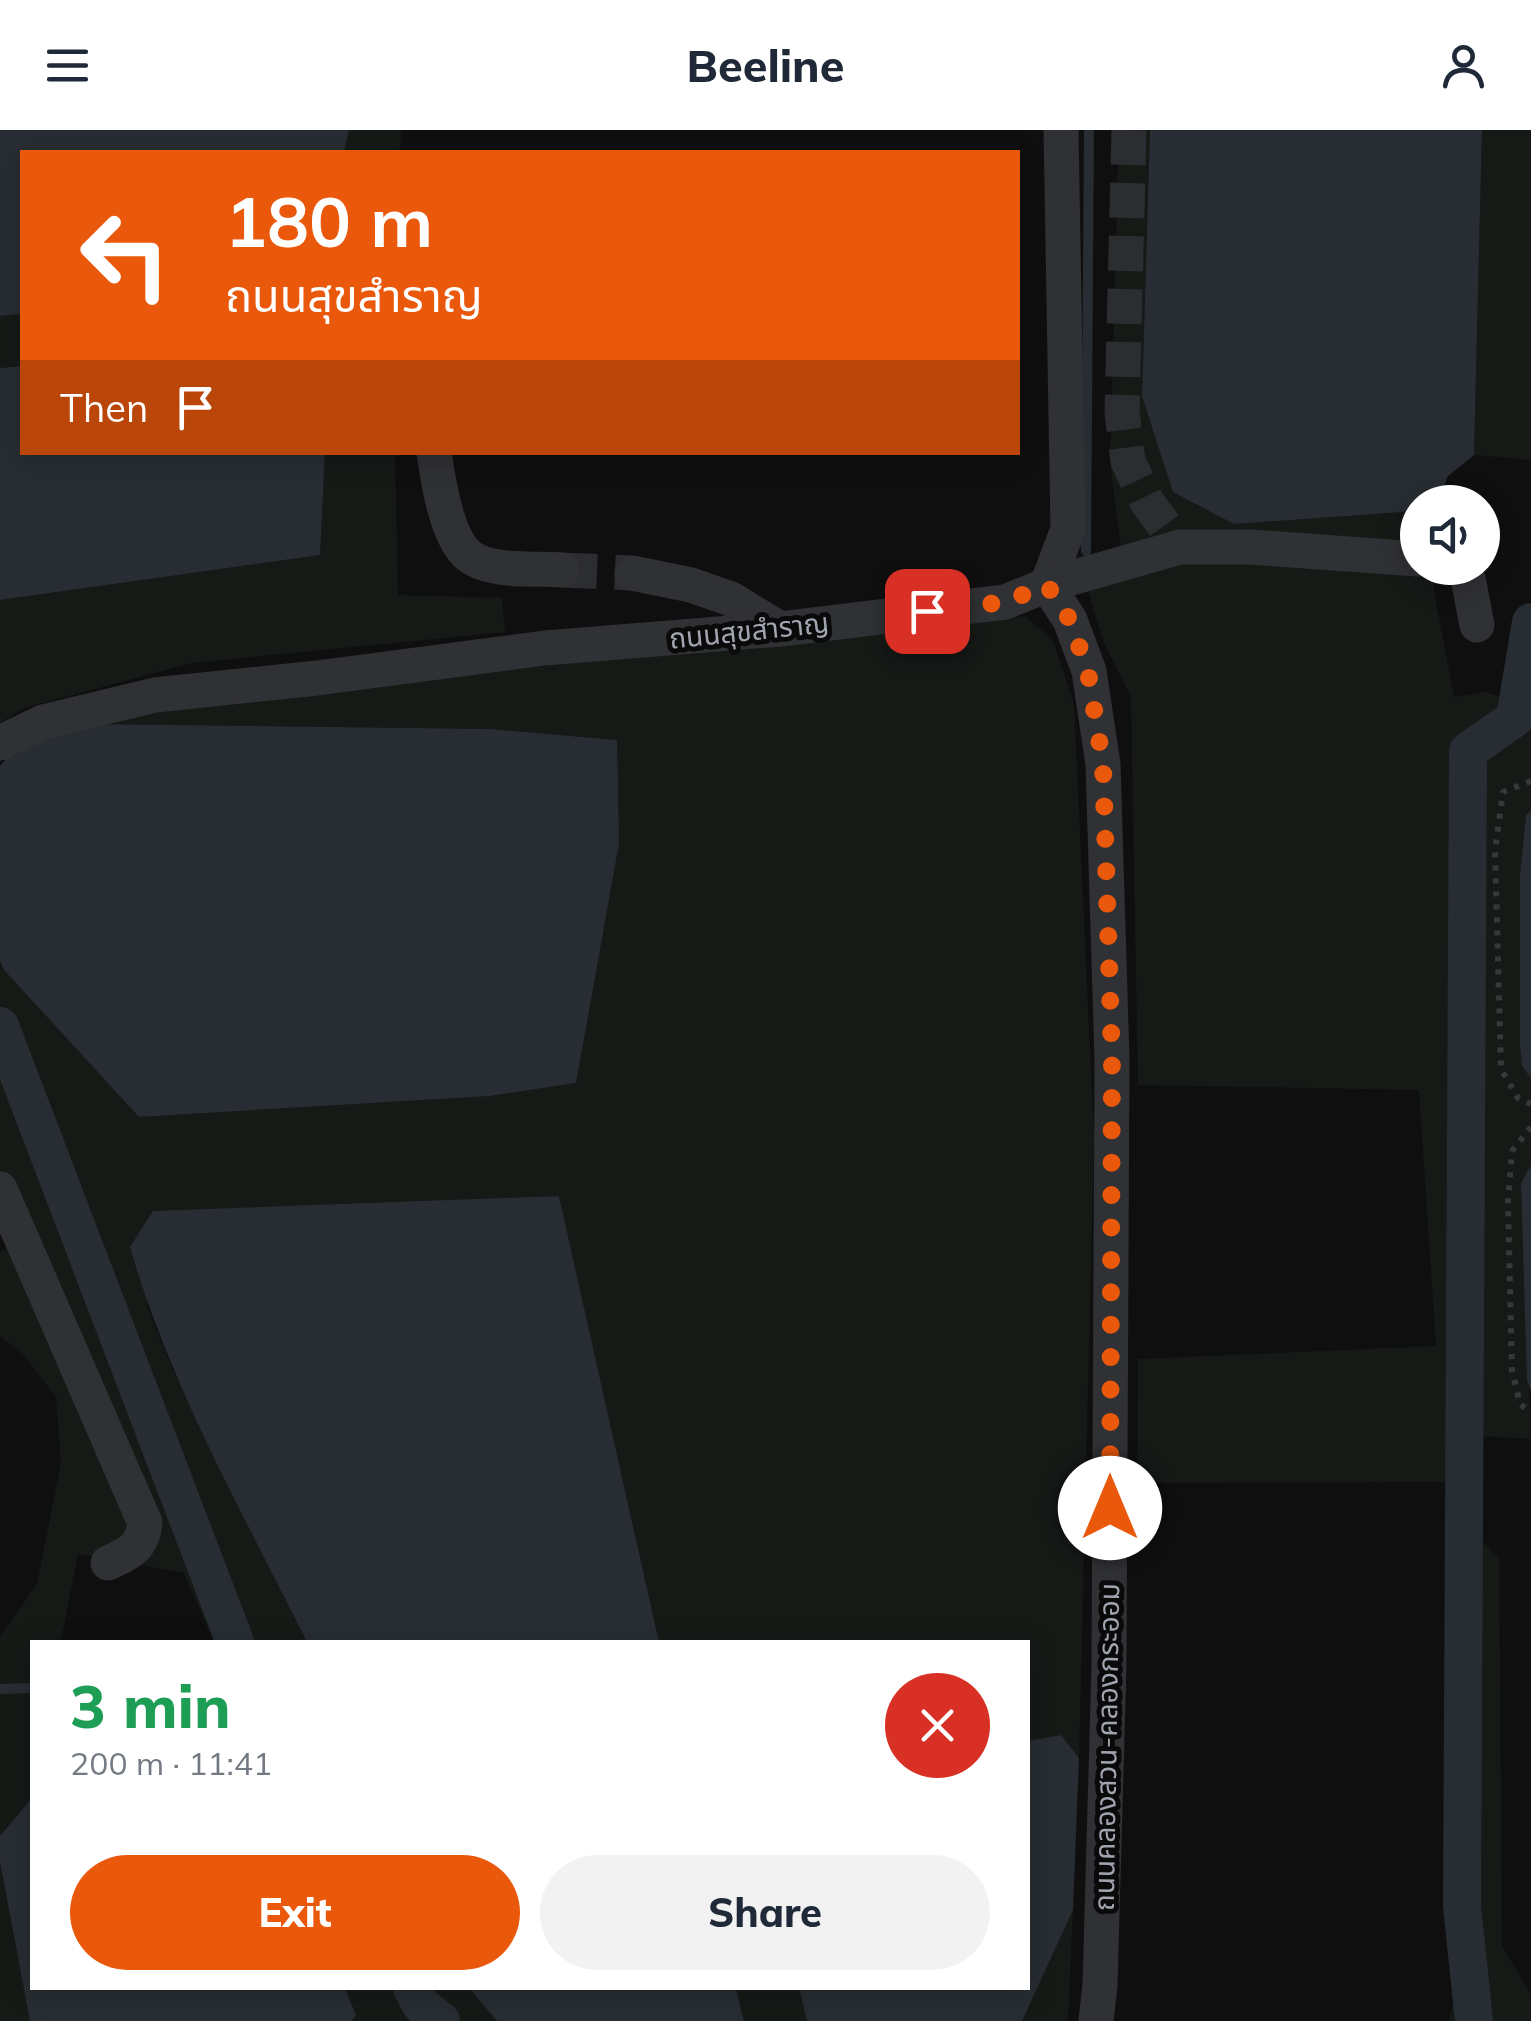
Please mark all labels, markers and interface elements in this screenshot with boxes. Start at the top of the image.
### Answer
text: Beeline [687,37,844,93]
icon: menu [40,38,95,93]
icon: person [1436,38,1491,93]
text: 180 m [225,177,433,265]
icon: left [60,190,190,320]
text: ถนนสุขสำราญ [225,267,483,323]
icon: arrive [168,380,223,435]
text: Then [60,384,148,432]
map controls [1400,485,1500,585]
button: sound [1400,485,1500,585]
pin [885,569,970,654]
icon: arrive [900,584,955,639]
street label: ถนนสุขสำราญ [667,604,831,656]
position arrow [1058,1456,1162,1560]
street label: ถนนคลองสวน-คลองกระออม [1086,1583,1126,1911]
text: 3 min [70,1668,231,1743]
button: close [885,1673,990,1778]
text: 200 m · 11:41 [70,1743,272,1783]
button: Exit [70,1855,520,1970]
button: Share [540,1855,990,1970]

